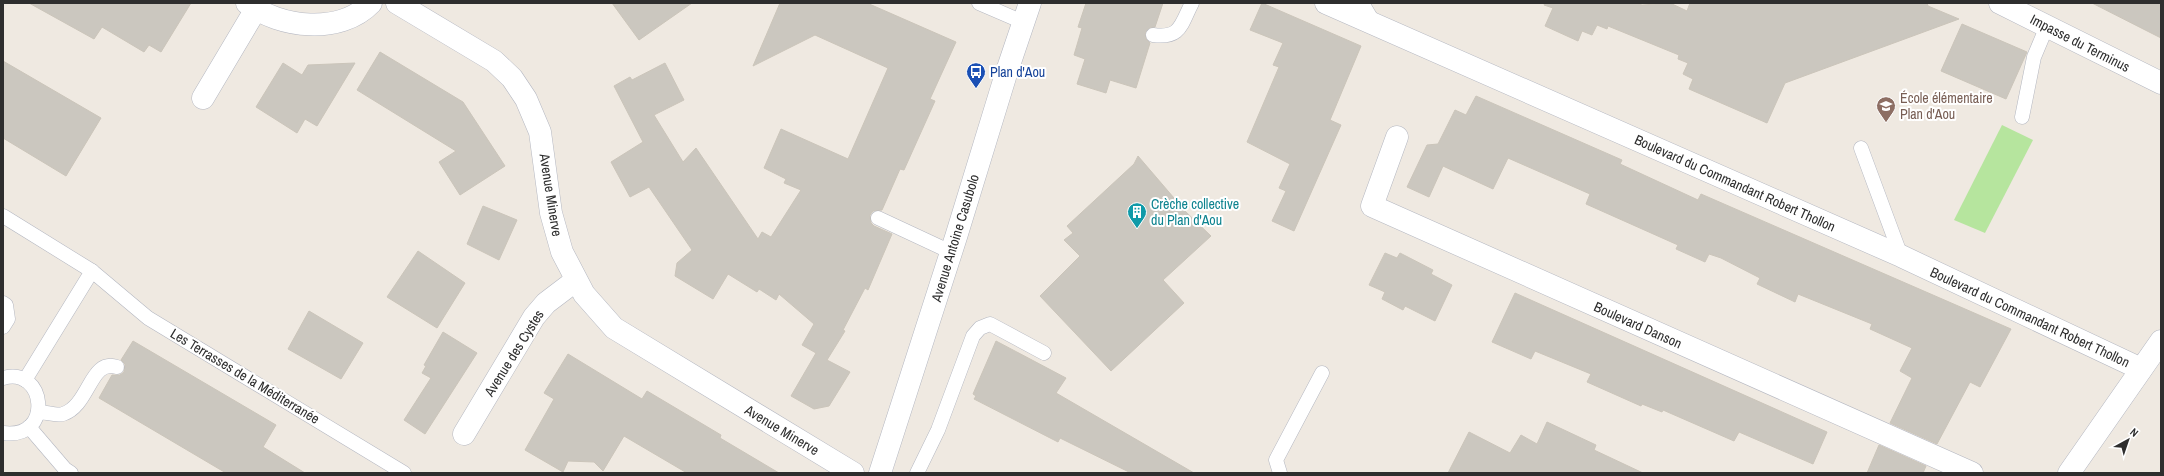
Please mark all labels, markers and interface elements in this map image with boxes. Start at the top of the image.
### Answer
street label: Impasse du Terminus [2027,10,2133,76]
bus stop icon: Plan d'Aou [965,61,987,89]
place label: Plan d'Aou [990,63,1045,81]
place label: École élémentaire Plan d'Aou [1900,89,1993,123]
school or university icon: École élémentaire Plan d'Aou [1875,95,1897,123]
street label: Boulevard du Commandant Robert Thollon [1632,130,1838,236]
street label: Avenue Minerve [535,151,566,238]
street label: Avenue Antoine Casubolo [927,172,983,305]
place label: Crèche collective du Plan d'Aou [1151,195,1239,229]
building icon: Crèche collective du Plan d'Aou [1126,201,1148,229]
street label: Boulevard du Commandant Robert Thollon [1927,263,2133,371]
street label: Boulevard Danson [1591,298,1685,352]
street label: Avenue des Cystes [480,306,548,400]
street label: Les Terrasses de la Méditerranée [167,324,323,428]
street label: Avenue Minerve [741,400,822,459]
north arrow [2108,420,2148,460]
text: N [2127,425,2141,440]

